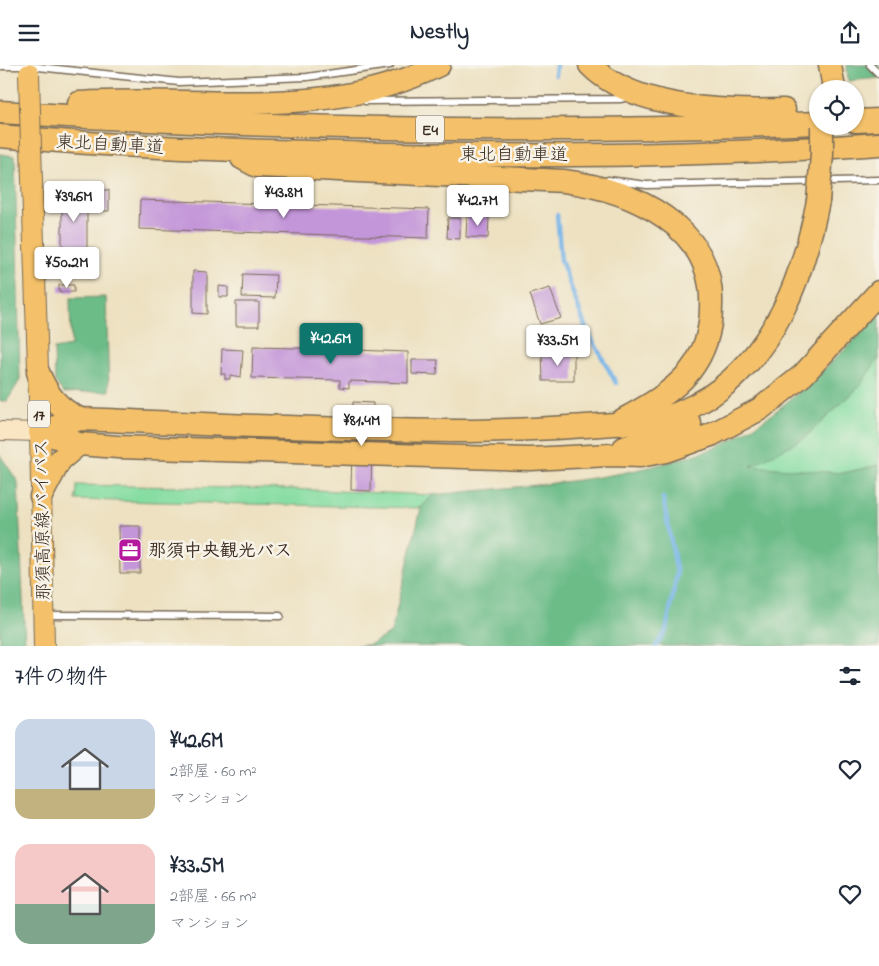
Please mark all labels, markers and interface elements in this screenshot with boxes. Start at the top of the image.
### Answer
text: Nestly [410,17,469,49]
icon: menu [15,19,43,47]
icon: share [836,19,864,47]
map controls [809,80,864,135]
button: locate [809,80,864,135]
road number: E4 [416,116,444,143]
street label: 東北自動車道 [55,130,165,162]
street label: 東北自動車道 [460,143,568,169]
pin: ¥43.8M [243,177,325,219]
pin: ¥39.6M [33,181,115,223]
text: ¥43.8M [265,181,303,205]
text: ¥39.6M [55,185,93,209]
pin: ¥42.7M [437,185,519,227]
text: ¥42.7M [458,189,498,213]
pin: ¥50.2M [26,247,108,289]
text: ¥50.2M [45,251,89,275]
pin: ¥42.6M [290,323,372,365]
pin: ¥33.5M [517,325,599,367]
text: ¥42.6M [311,327,351,351]
text: ¥33.5M [537,329,579,353]
road number: 17 [28,401,50,427]
pin: ¥81.4M [321,405,403,447]
text: ¥81.4M [344,409,380,433]
street label: 那須高原線バイパス [30,439,58,601]
office icon: 那須中央観光バス [117,537,143,563]
place label: 那須中央観光バス [148,539,292,565]
icon: filters [836,662,864,690]
text: 7件の物件 [15,663,108,693]
text: ¥42.6M [170,727,224,757]
icon: home [55,739,115,799]
icon: heart [836,755,864,783]
text: 2部屋 · 60 m² [170,760,256,784]
text: マンション [170,787,249,811]
text: ¥33.5M [170,852,225,882]
icon: home [55,864,115,924]
icon: heart [836,880,864,908]
text: 2部屋 · 66 m² [170,885,257,909]
text: マンション [170,912,249,936]

